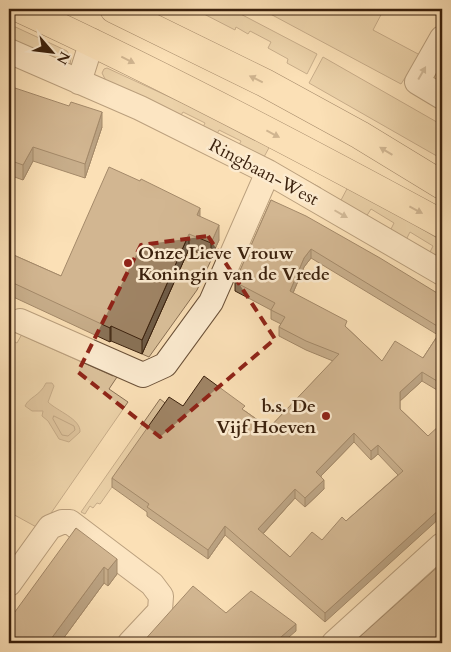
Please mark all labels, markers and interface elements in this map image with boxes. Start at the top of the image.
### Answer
north arrow [28,28,78,78]
text: N [52,48,74,68]
one-way arrow [121,56,135,64]
one-way arrow [417,66,426,79]
one-way arrow [248,74,263,83]
one-way arrow [265,130,280,138]
street label: Ringbaan-West [204,133,323,212]
one-way arrow [380,146,393,155]
one-way arrow [409,206,424,214]
one-way arrow [333,210,348,218]
place label: Onze Lieve Vrouw Koningin van de Vrede [138,241,330,287]
marker: Onze Lieve Vrouw Koningin van de Vrede [122,257,134,269]
place label: b.s. De Vijf Hoeven [216,394,316,440]
marker: b.s. De Vijf Hoeven [320,410,332,422]

